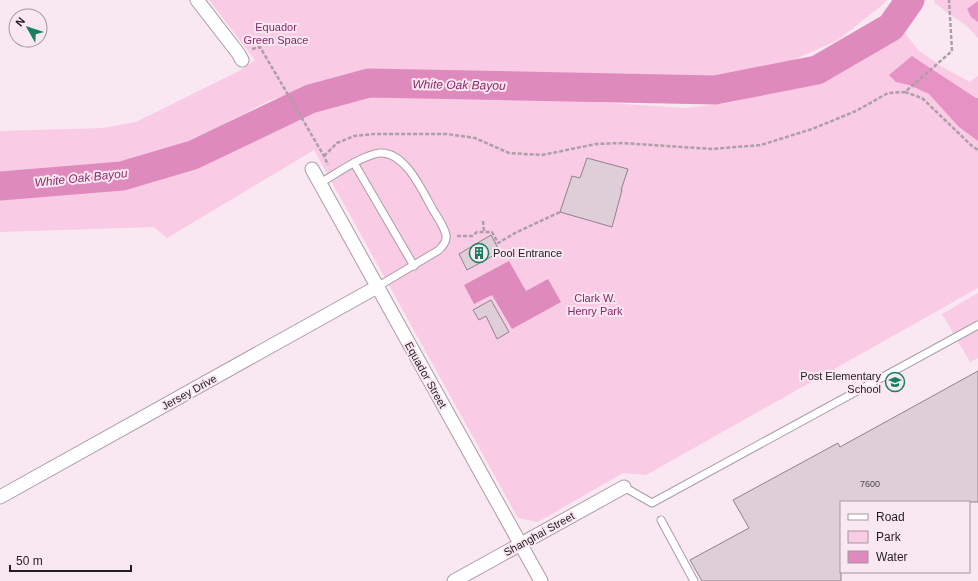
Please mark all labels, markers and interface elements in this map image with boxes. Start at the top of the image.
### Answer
north arrow [8,8,48,48]
text: N [13,15,27,29]
park label: Equador Green Space [244,21,308,46]
water label: White Oak Bayou [412,77,506,93]
water label: White Oak Bayou [34,166,128,190]
building icon: Pool Entrance [468,242,490,264]
place label: Pool Entrance [493,247,562,259]
park label: Clark W. Henry Park [567,292,623,317]
street label: Equador Street [403,340,449,410]
place label: Post Elementary School [800,370,881,395]
school or university icon: Post Elementary School [884,371,906,393]
street label: Jersey Drive [159,372,219,412]
house number: 7600 [860,479,880,489]
legend [840,501,970,573]
street label: Shanghai Street [502,510,576,558]
text: Road [876,510,905,524]
text: Park [876,530,902,544]
scale bar [10,547,131,573]
text: Water [876,550,908,564]
text: 50 m [16,554,43,568]

